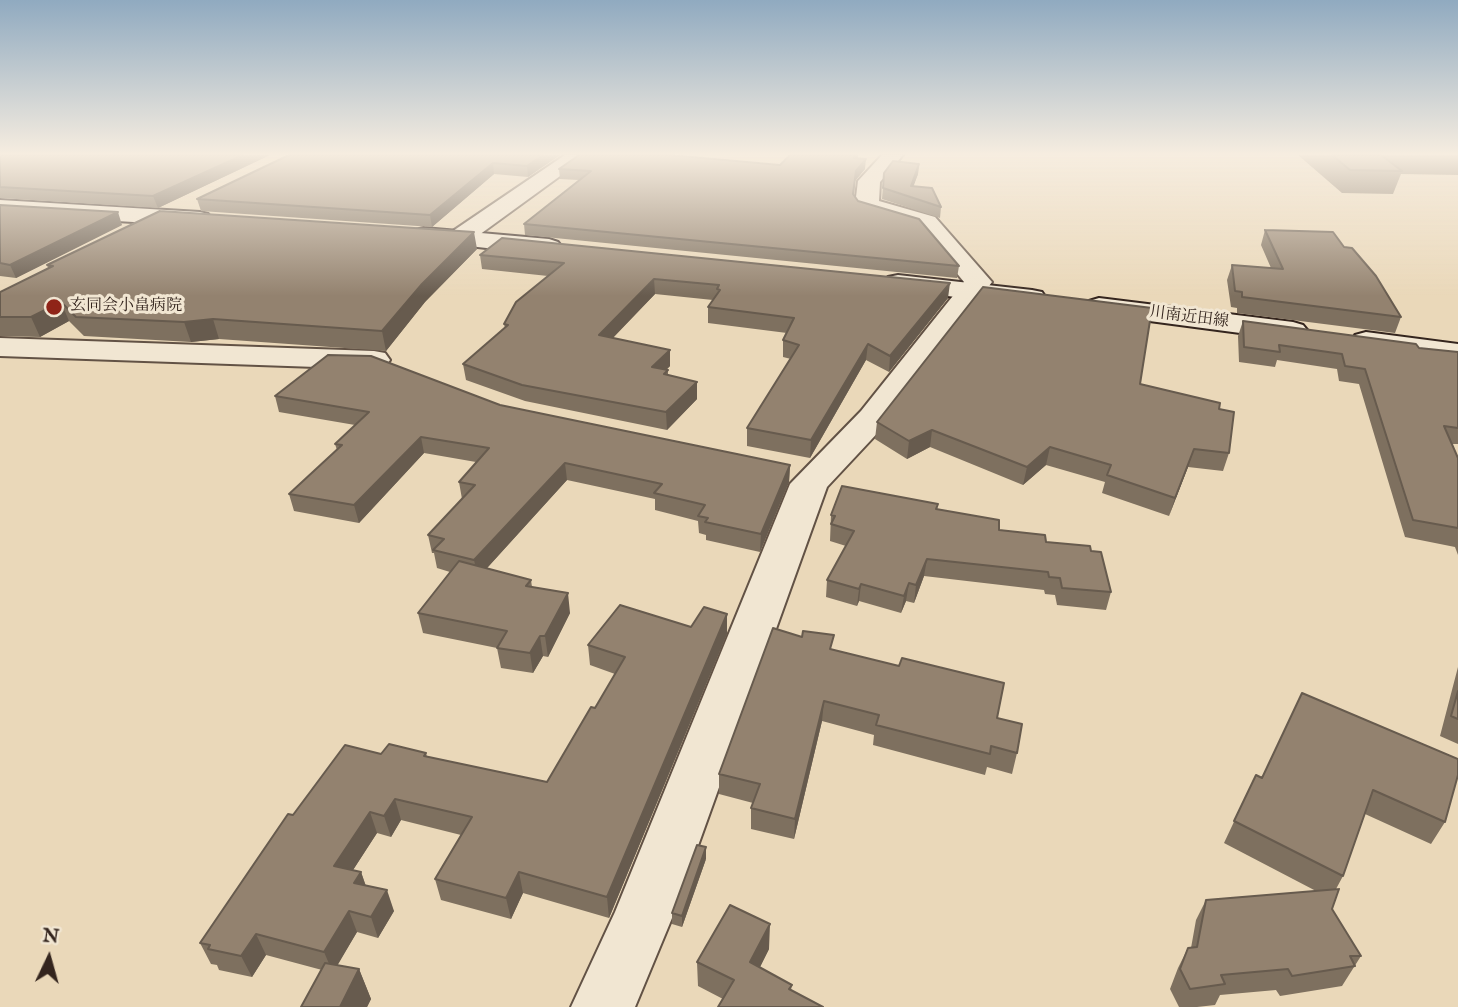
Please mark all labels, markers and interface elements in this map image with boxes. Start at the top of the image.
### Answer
marker: 玄同会小畠病院 [44,297,64,317]
place label: 玄同会小畠病院 [70,297,182,317]
street label: 川南近田線 [1148,304,1230,332]
north arrow [14,923,84,993]
text: N [42,924,60,950]

